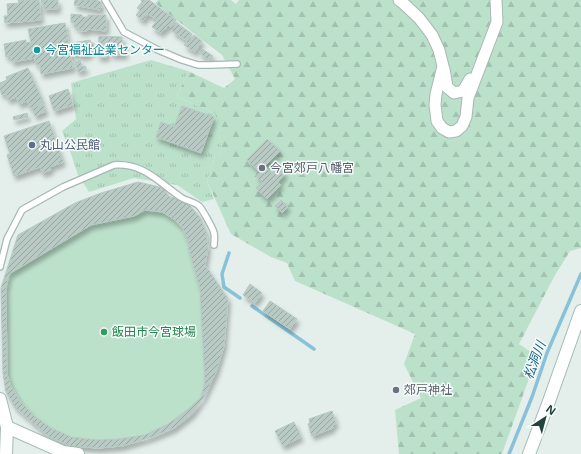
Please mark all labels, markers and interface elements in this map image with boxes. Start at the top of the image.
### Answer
place label: 今宮福祉企業センター [45,41,165,58]
marker: 今宮福祉企業センター [32,45,42,55]
place label: 丸山公民館 [40,136,100,153]
marker: 丸山公民館 [27,140,37,150]
place label: 今宮郊戸八幡宮 [270,159,354,176]
marker: 今宮郊戸八幡宮 [257,163,267,173]
place label: 飯田市今宮球場 [112,323,196,340]
marker: 飯田市今宮球場 [99,327,109,337]
water label: 松洞川 [519,337,550,381]
place label: 郊戸神社 [404,381,452,398]
marker: 郊戸神社 [391,385,401,395]
north arrow [525,398,565,438]
text: N [543,401,559,418]

